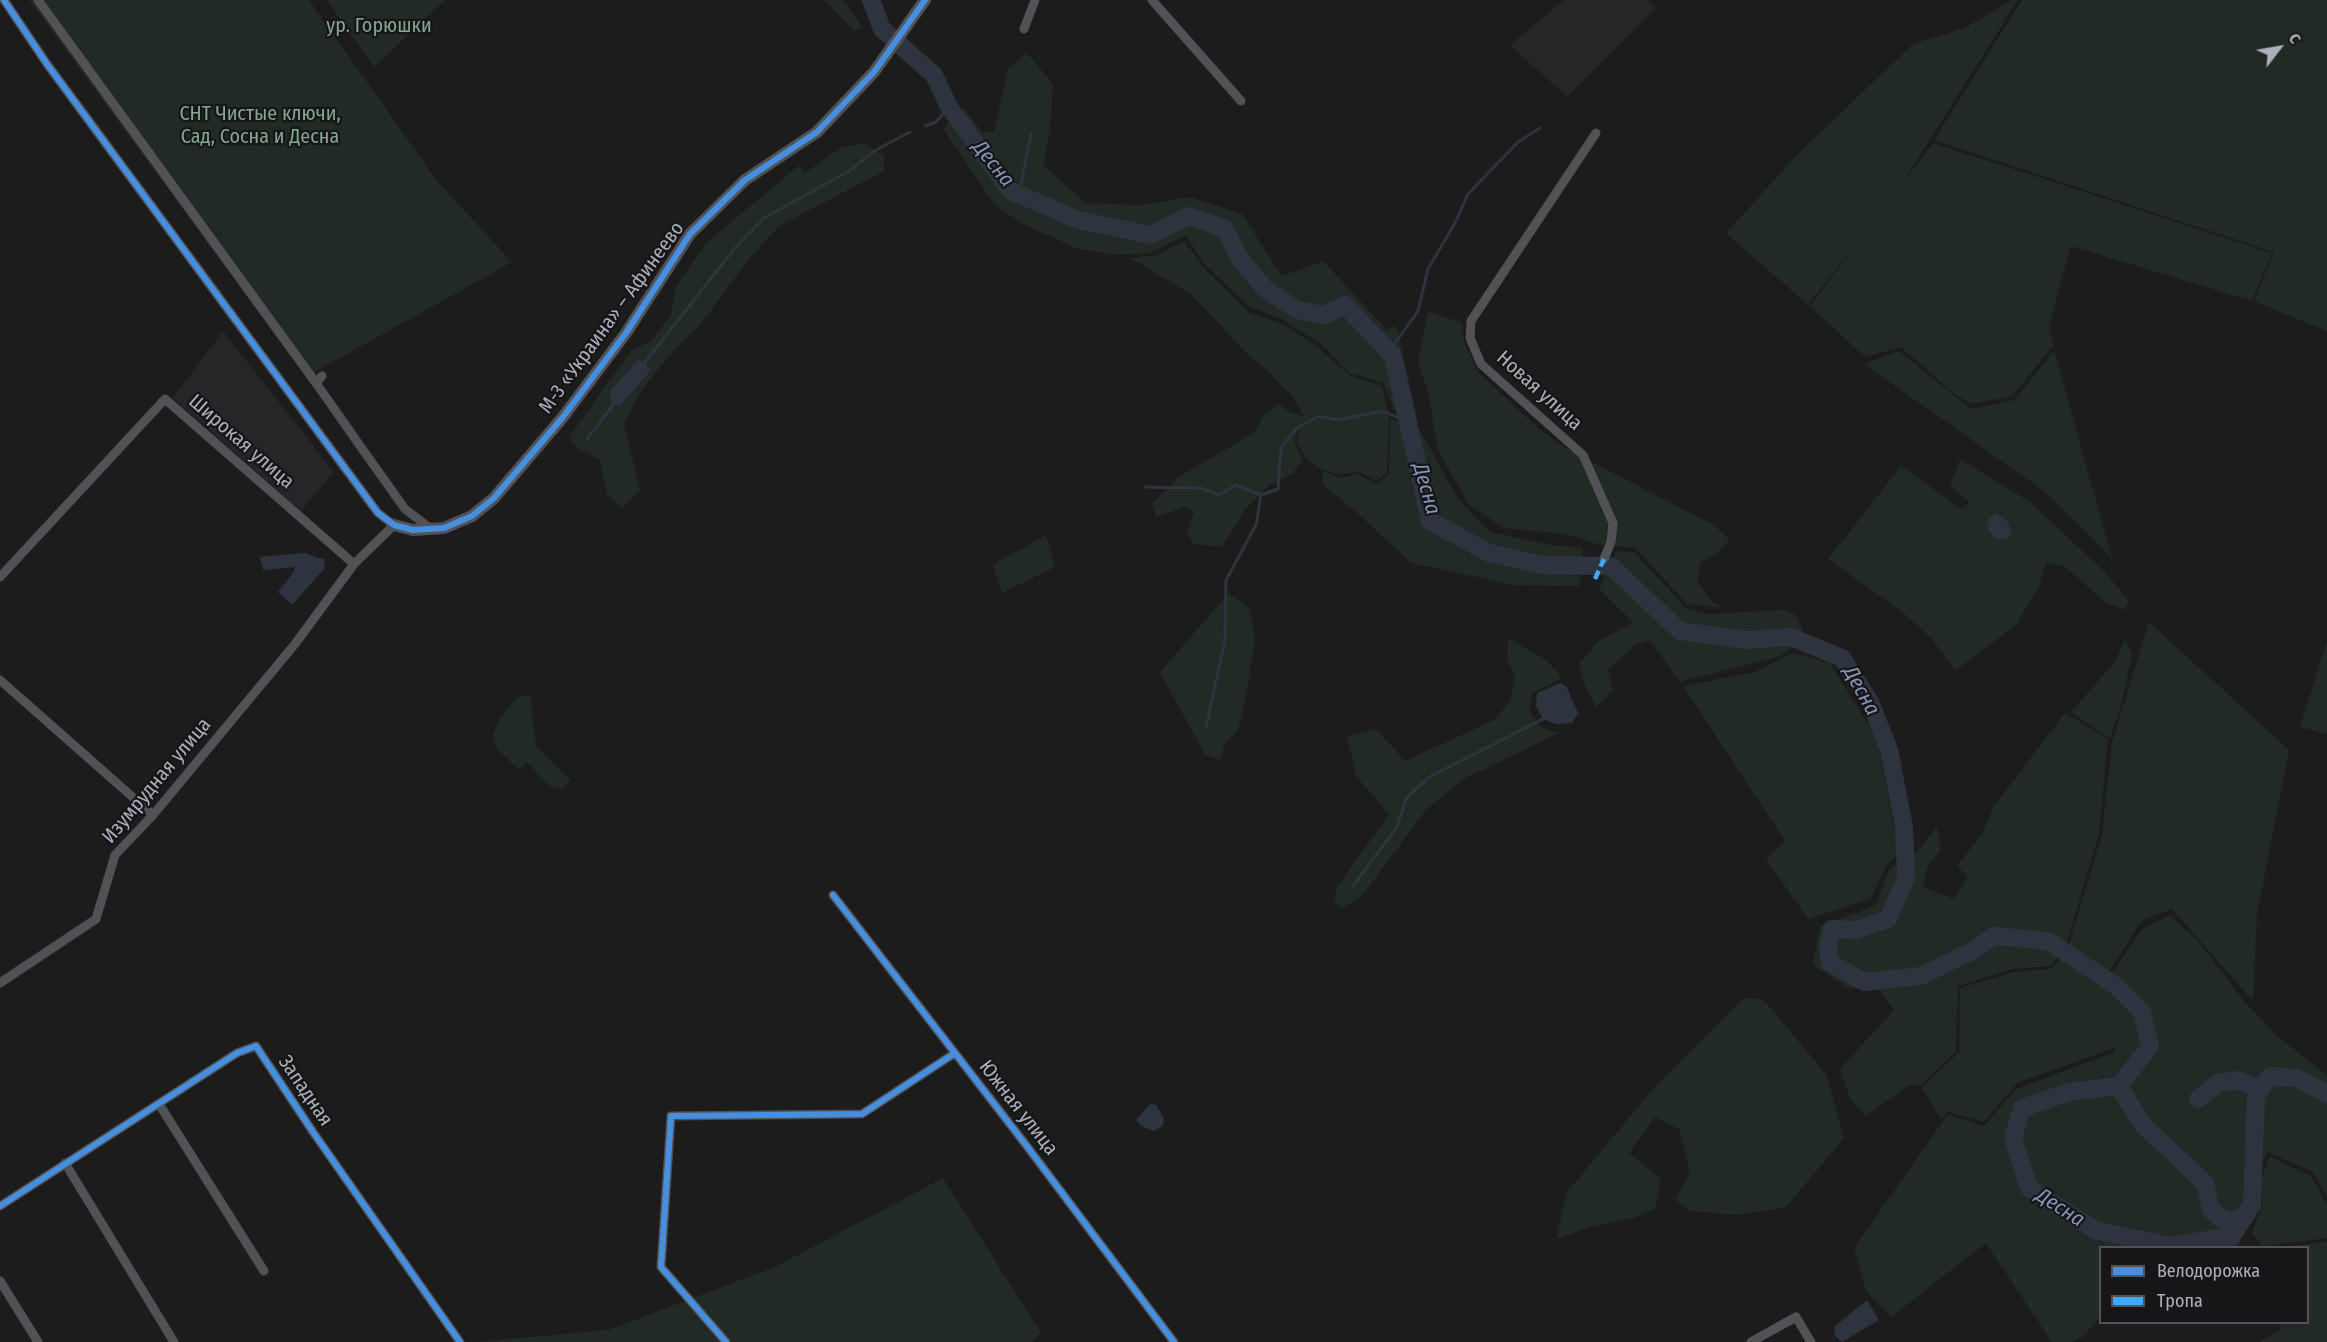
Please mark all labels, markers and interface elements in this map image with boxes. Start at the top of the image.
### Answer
park label: ур. Горюшки [326,14,432,38]
north arrow [2249,18,2309,78]
text: С [2285,30,2305,47]
park label: СНТ Чистые ключи, Сад, Сосна и Десна [179,102,341,149]
water label: Десна [967,136,1019,192]
street label: М-3 «Украина» – Афинеево [534,217,690,419]
street label: Новая улица [1491,346,1587,436]
street label: Широкая улица [183,390,299,494]
water label: Десна [1407,460,1445,518]
water label: Десна [1837,662,1885,720]
street label: Изумрудная улица [98,713,216,849]
street label: Западная [273,1051,337,1131]
street label: Южная улица [973,1056,1063,1160]
water label: Десна [2031,1183,2089,1233]
legend [2099,1246,2309,1324]
text: Велодорожка [2157,1260,2260,1282]
text: Тропа [2157,1290,2203,1312]

